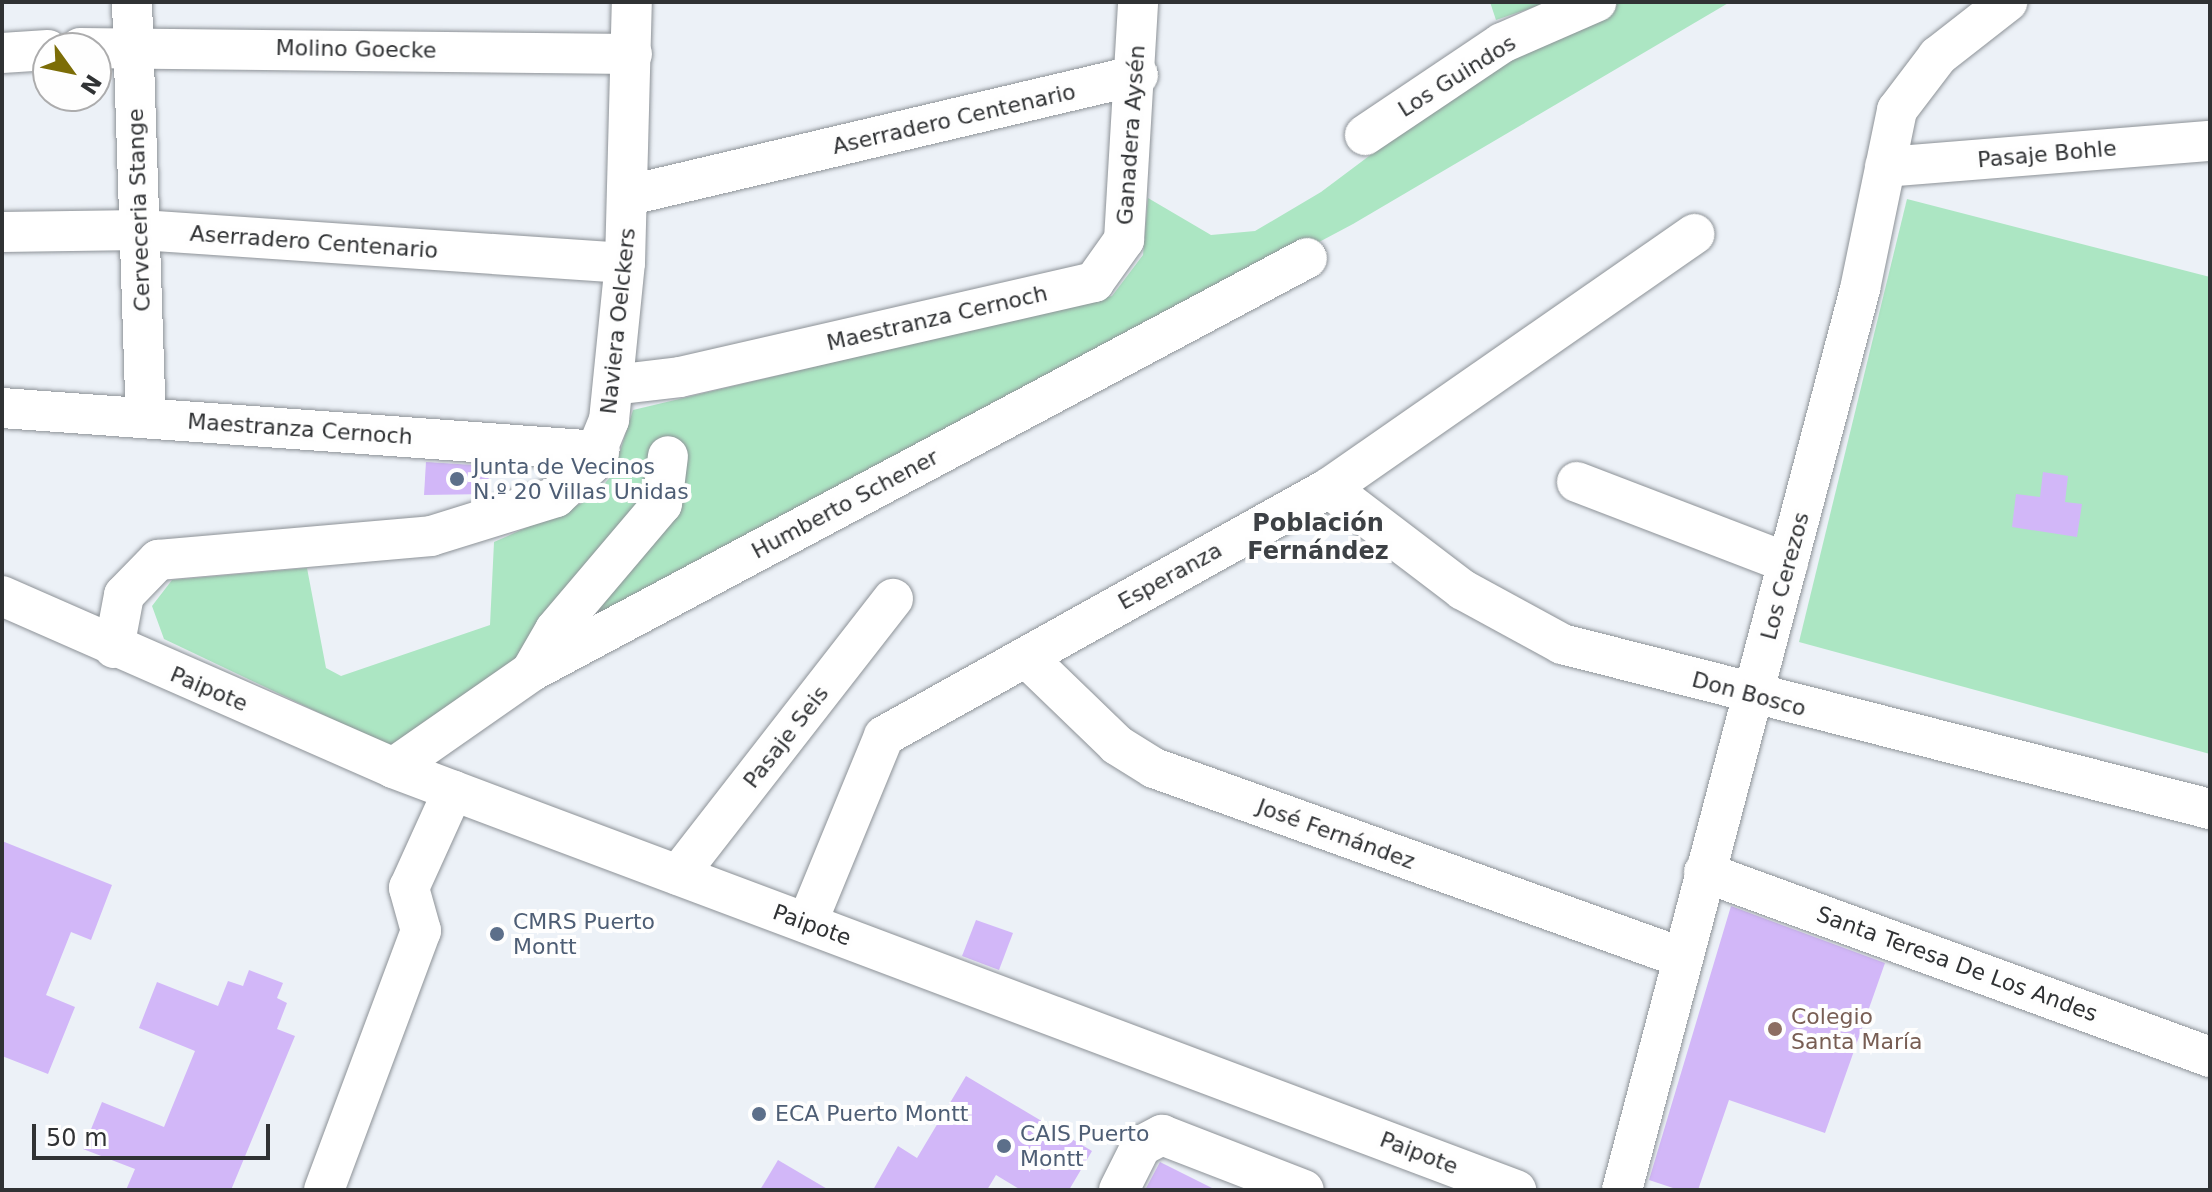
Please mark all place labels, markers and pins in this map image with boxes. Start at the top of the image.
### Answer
place label: Junta de Vecinos N.º 20 Villas Unidas [473,453,689,504]
marker: Junta de Vecinos N.º 20 Villas Unidas [448,470,466,488]
place label: CMRS Puerto Montt [513,908,655,960]
marker: CMRS Puerto Montt [488,925,506,943]
place label: Colegio Santa María [1791,1003,1923,1054]
marker: Colegio Santa María [1766,1020,1784,1038]
place label: ECA Puerto Montt [775,1101,968,1127]
marker: ECA Puerto Montt [750,1105,768,1123]
place label: CAIS Puerto Montt [1020,1120,1149,1172]
marker: CAIS Puerto Montt [995,1137,1013,1155]

